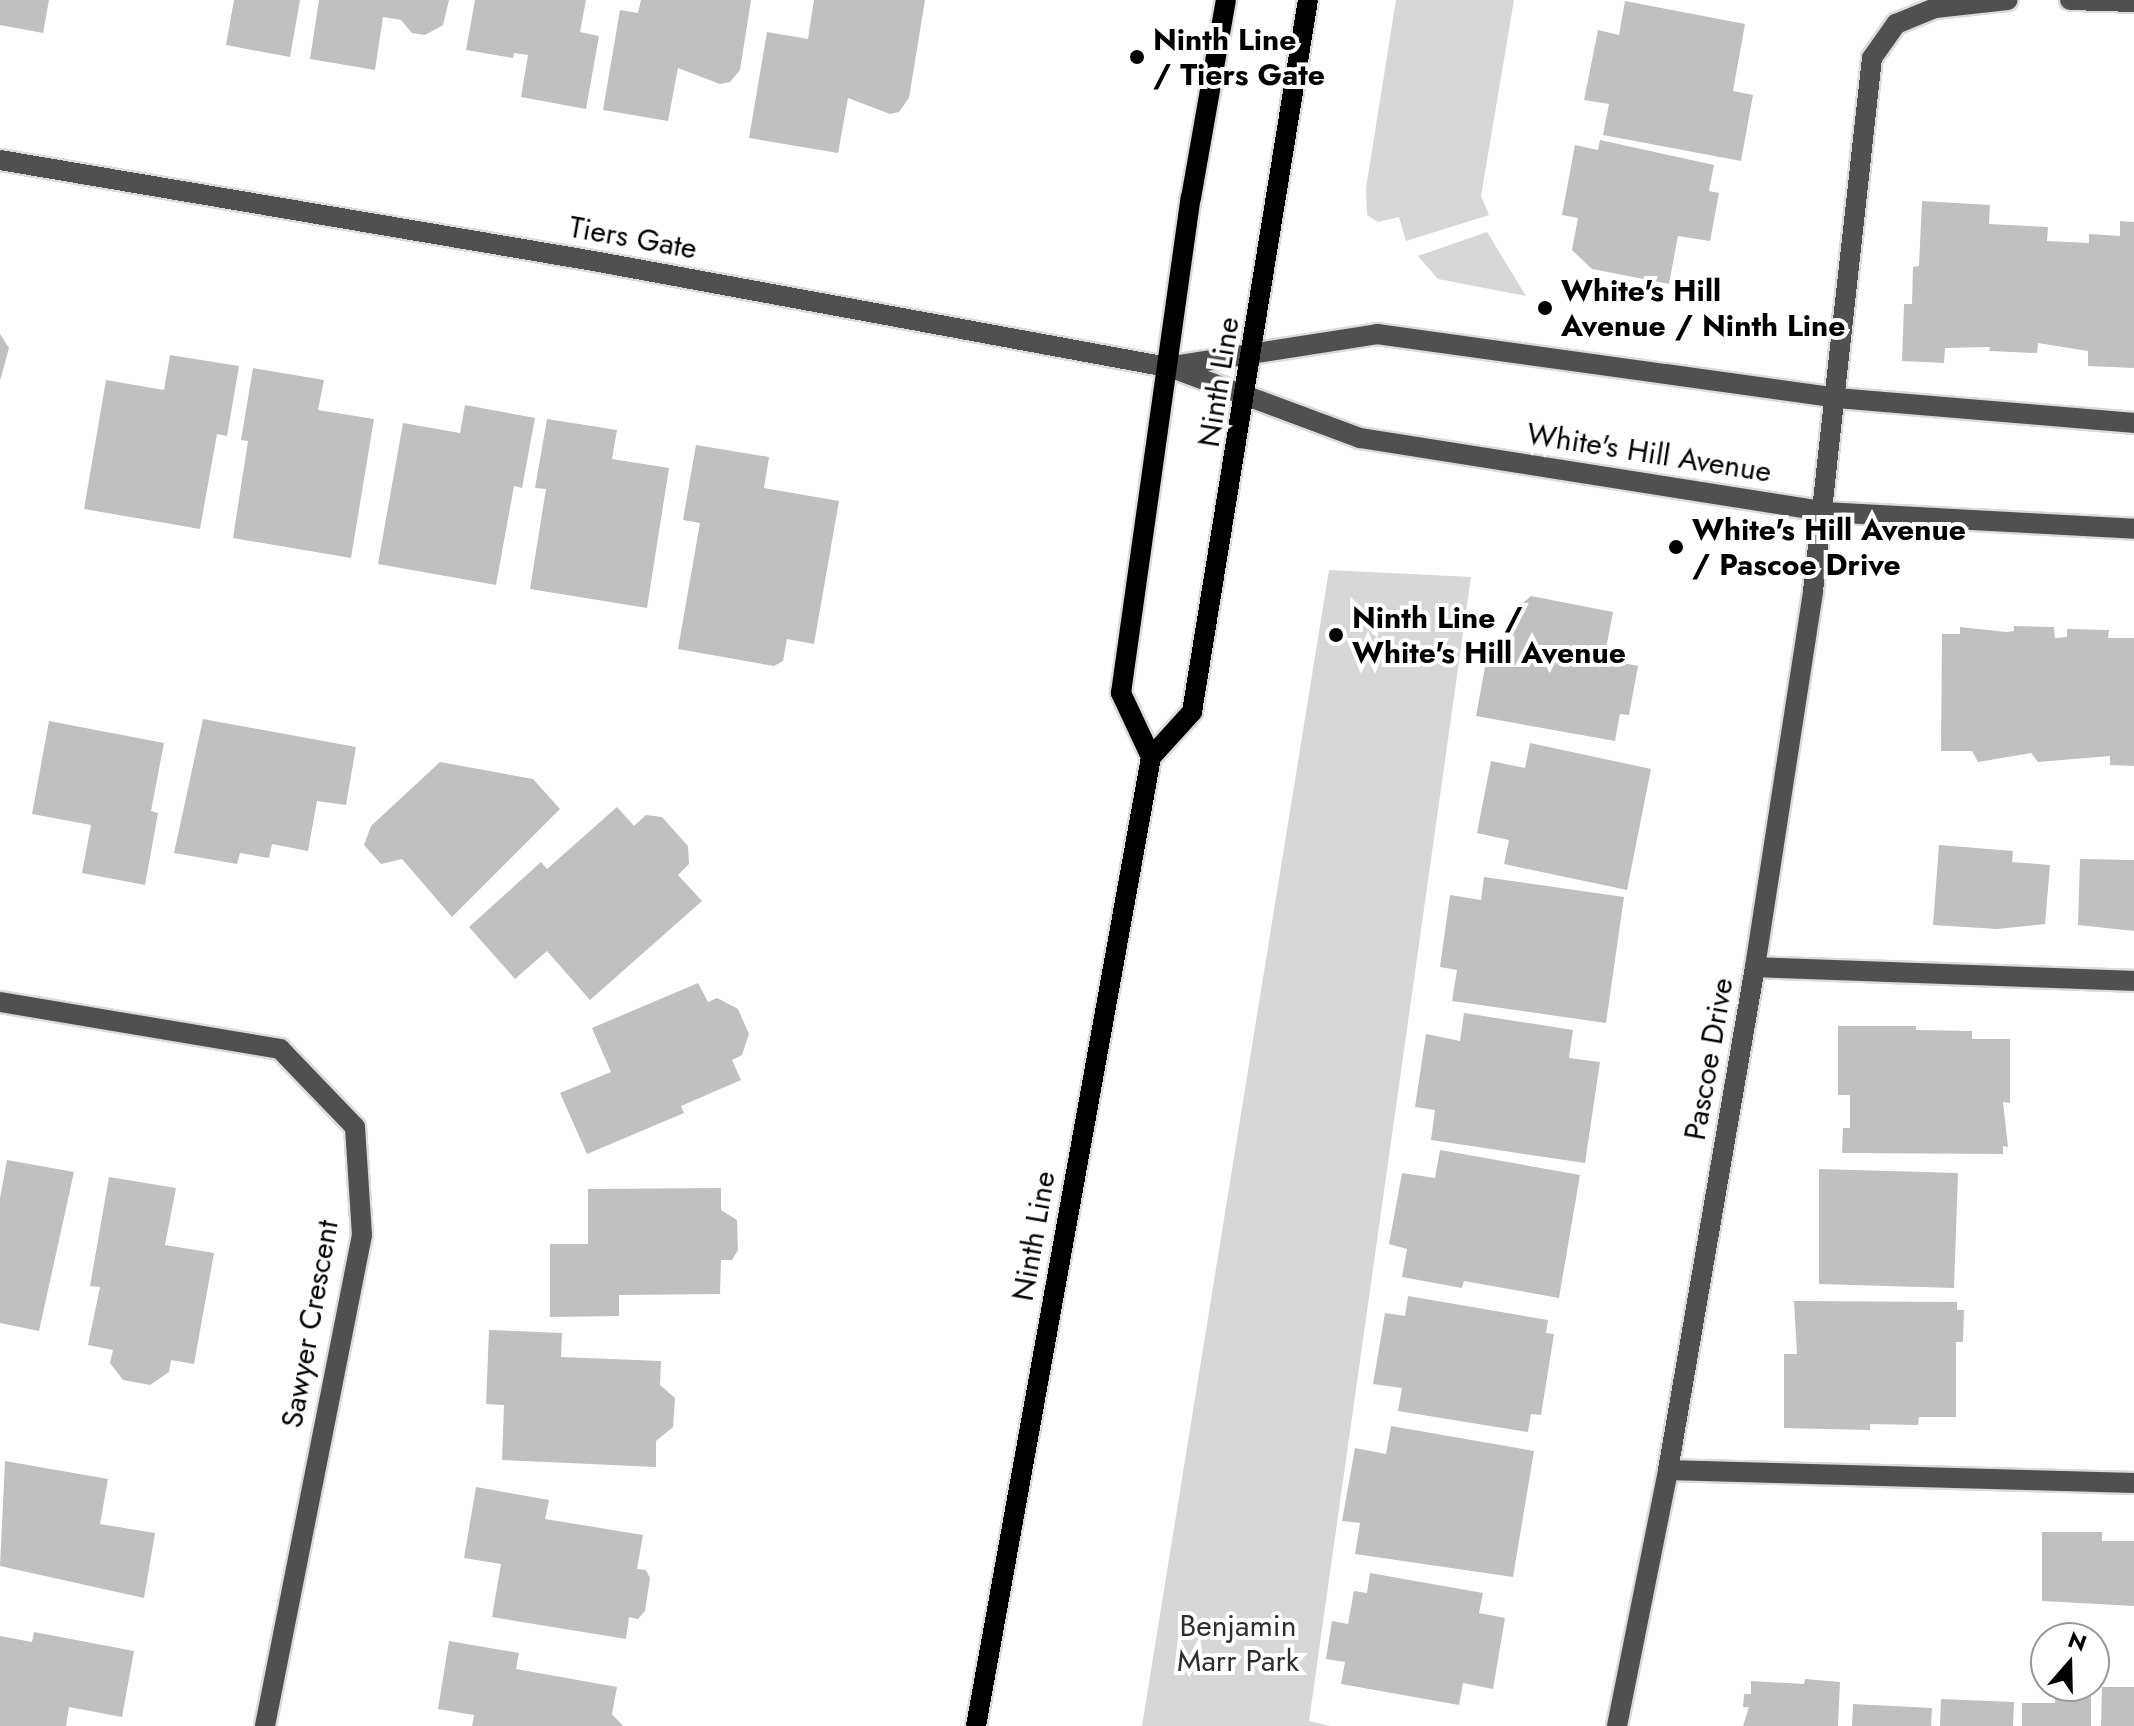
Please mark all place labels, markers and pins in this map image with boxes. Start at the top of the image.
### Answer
place label: Ninth Line / Tiers Gate [1153,22,1325,92]
marker: Ninth Line / Tiers Gate [1128,48,1146,66]
place label: White's Hill Avenue / Ninth Line [1561,273,1846,344]
marker: White's Hill Avenue / Ninth Line [1536,299,1554,317]
place label: White's Hill Avenue / Pascoe Drive [1692,512,1966,582]
marker: White's Hill Avenue / Pascoe Drive [1667,538,1685,556]
place label: Ninth Line / White's Hill Avenue [1352,600,1626,670]
marker: Ninth Line / White's Hill Avenue [1327,626,1345,644]

